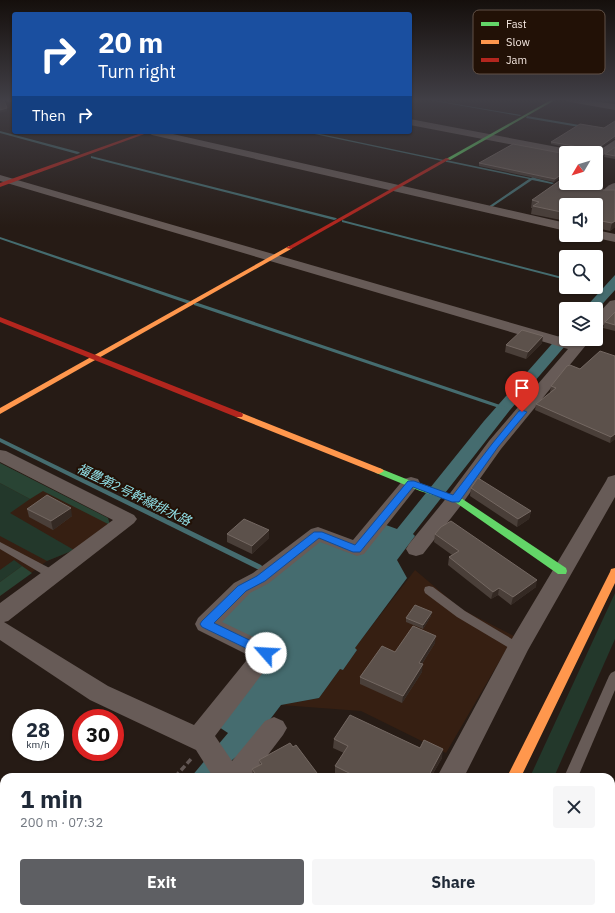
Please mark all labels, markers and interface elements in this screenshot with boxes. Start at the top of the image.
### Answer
legend [473,10,605,74]
text: Fast [506,17,527,31]
text: 20 m [98,24,163,61]
icon: right [32,28,84,80]
text: Slow [506,35,530,49]
text: Jam [506,53,527,67]
text: Turn right [98,60,176,83]
icon: right [74,104,96,126]
text: Then [32,106,66,125]
north arrow [559,146,603,190]
map controls [559,146,603,346]
button: sound [559,198,603,242]
button: search [559,250,603,294]
button: layers [559,302,603,346]
pin [505,371,539,412]
icon: arrive [511,377,533,399]
water label: 福豊第2号幹線排水路 [74,459,194,530]
position arrow [245,632,287,674]
speed limit sign: 30 [72,709,124,761]
text: 28 [26,716,50,743]
text: km/h [26,738,50,751]
text: 1 min [20,783,83,815]
button: close [553,786,595,828]
text: 200 m · 07:32 [20,814,103,831]
button: Exit [20,859,304,905]
button: Share [312,859,595,905]

